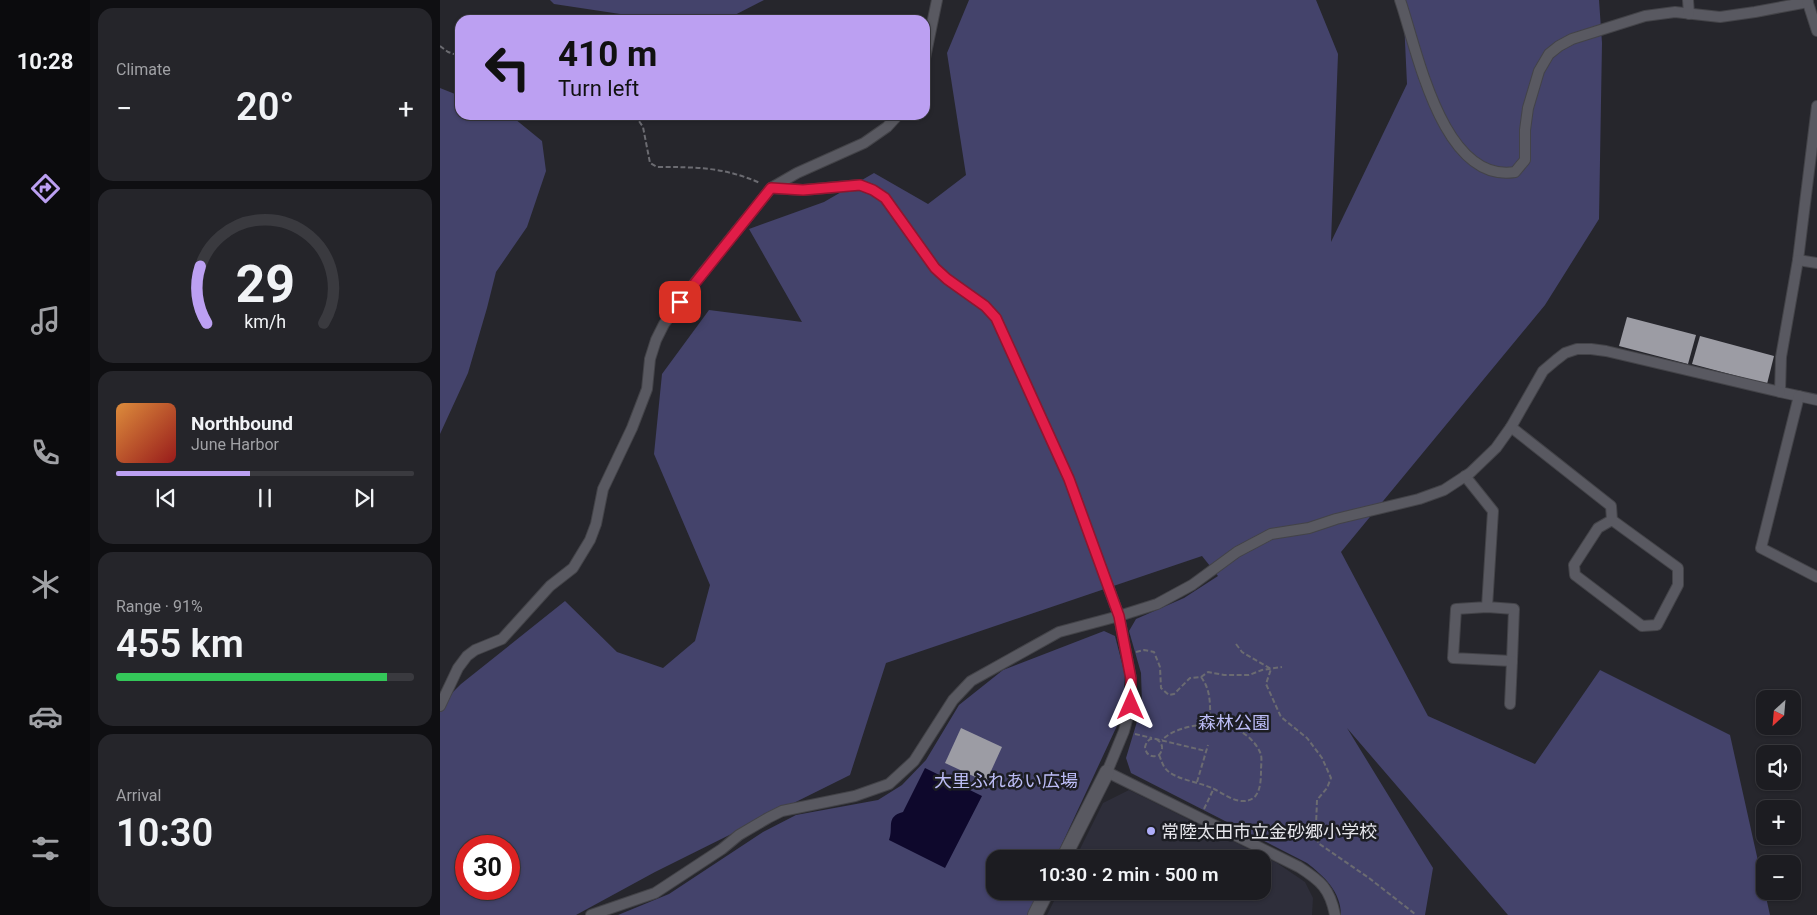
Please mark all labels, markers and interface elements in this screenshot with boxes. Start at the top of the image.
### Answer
text: 410 m [558,34,657,75]
icon: left [475,35,540,100]
text: 10:28 [17,49,73,74]
text: Climate [116,60,171,79]
text: Turn left [558,76,639,101]
text: 20° [236,85,294,129]
text: − [116,92,132,125]
text: + [398,92,414,125]
icon: directions [28,171,63,206]
text: 29 [235,254,295,315]
pin [659,281,701,323]
icon: arrive [666,288,694,316]
icon: music [28,303,63,338]
text: km/h [244,311,286,332]
text: Northbound [191,412,293,435]
icon: phone [28,435,63,470]
text: June Harbor [191,435,279,454]
icon: previous [152,484,180,512]
icon: pause [251,484,279,512]
icon: next [350,484,378,512]
icon: climate [28,567,63,602]
text: Range · 91% [116,597,203,616]
text: 455 km [116,622,244,666]
position arrow [1104,678,1156,730]
north arrow [1756,690,1801,735]
map controls [1756,690,1801,900]
icon: car [28,699,63,734]
park label: 森林公園 [1198,712,1270,733]
button: sound [1756,745,1801,790]
park label: 大里ふれあい広場 [934,770,1078,791]
text: Arrival [116,786,161,805]
button: + [1756,800,1801,845]
text: 10:30 [116,811,213,855]
place label: 常陸太田市立金砂郷小学校 [1161,821,1377,842]
marker: 常陸太田市立金砂郷小学校 [1145,825,1157,837]
icon: filters [28,831,63,866]
speed limit sign: 30 [455,835,520,900]
button: − [1756,855,1801,900]
text: 10:30 · 2 min · 500 m [1038,863,1219,886]

